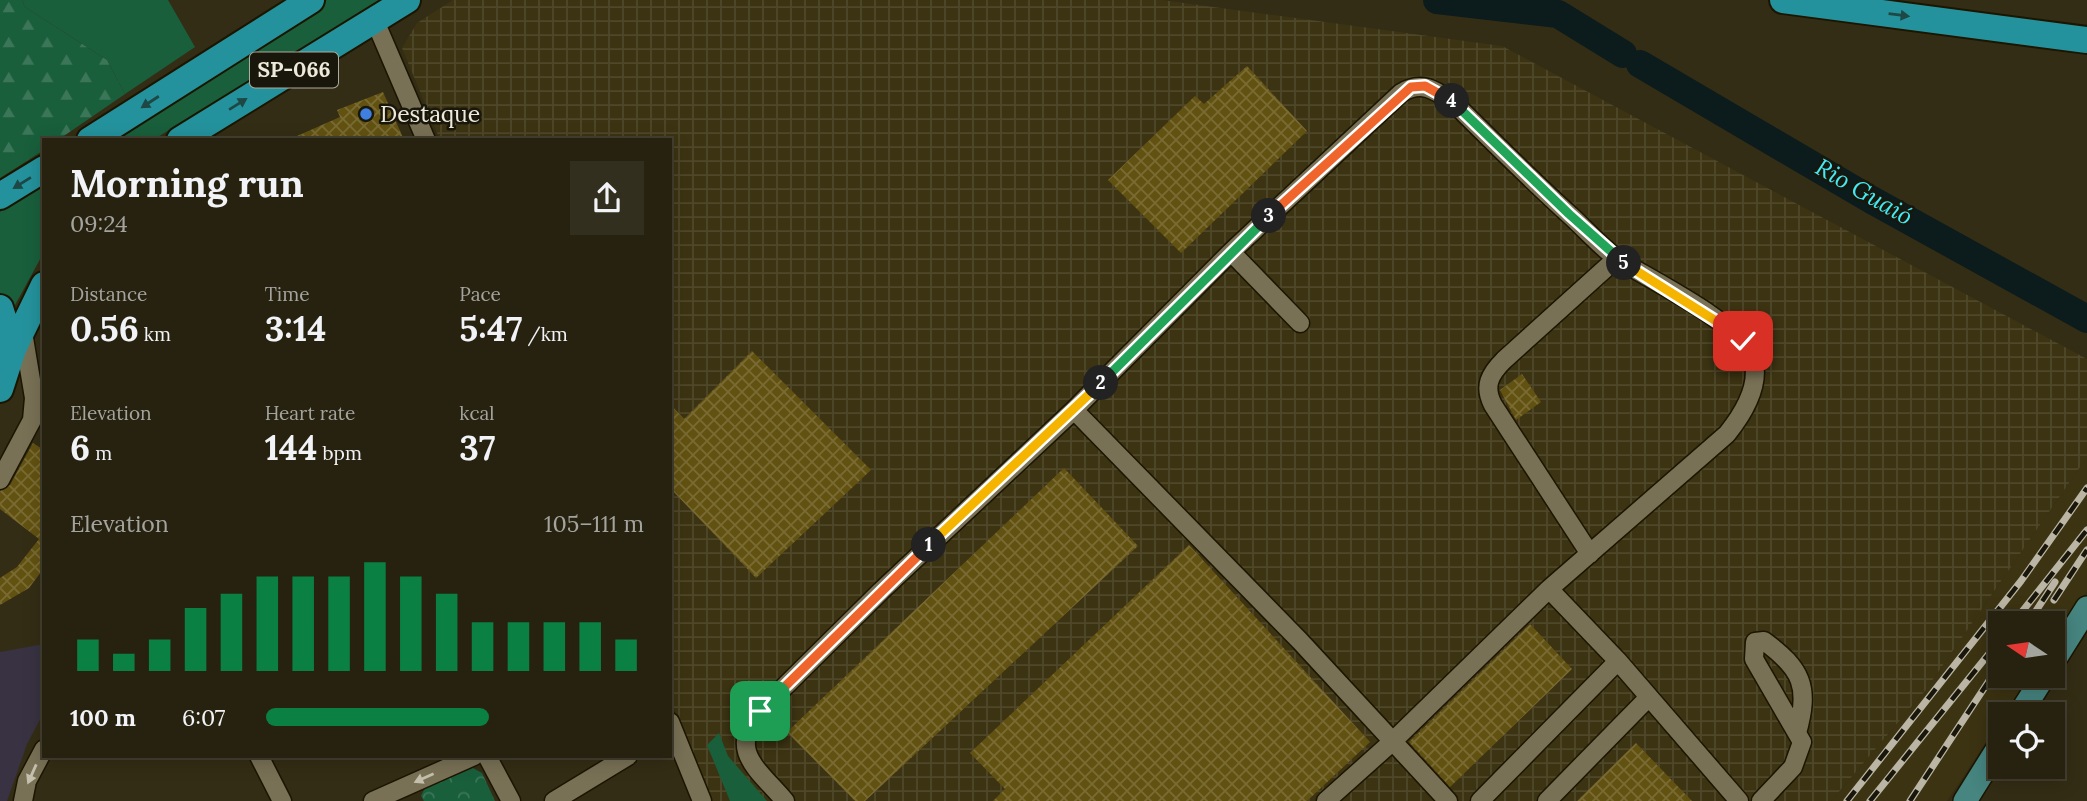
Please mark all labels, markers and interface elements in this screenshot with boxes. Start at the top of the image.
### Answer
one-way arrow [1888,10,1910,21]
road number: SP-066 [250,52,338,88]
pin: 4 [1434,84,1470,119]
text: 4 [1446,88,1457,112]
one-way arrow [140,95,160,108]
one-way arrow [229,97,248,110]
place label: Destaque [380,99,480,128]
marker: Destaque [358,106,374,122]
water label: Rio Guaió [1810,151,1918,232]
text: Morning run [70,159,304,207]
button: share [570,161,644,235]
one-way arrow [12,176,32,189]
pin: 3 [1252,198,1286,234]
text: 3 [1263,203,1274,227]
text: 09:24 [70,209,128,238]
pin: 5 [1606,246,1642,280]
text: 5 [1618,250,1629,274]
text: Distance [70,282,147,306]
text: Time [265,282,309,306]
text: Pace [459,282,501,306]
text: 0.56 [70,306,139,351]
text: 3:14 [265,306,326,351]
text: 5:47 [459,306,523,351]
pin [1713,311,1773,371]
text: km [139,322,171,346]
text: /km [523,322,568,346]
icon: check [1724,322,1762,360]
pin: 2 [1084,366,1118,400]
text: 2 [1095,370,1106,394]
text: Elevation [70,401,152,425]
text: Heart rate [265,401,355,425]
text: kcal [459,401,494,425]
text: 6 [70,425,90,470]
text: 144 [265,425,318,470]
text: 37 [459,425,495,470]
text: m [90,441,112,465]
text: bpm [318,441,362,465]
text: Elevation [70,509,169,538]
text: 105–111 m [544,509,644,538]
pin: 1 [912,528,946,562]
text: 1 [925,532,932,556]
north arrow [1988,611,2065,688]
map controls [1988,611,2065,779]
pin [730,681,790,741]
icon: arrive [741,692,779,730]
button: locate [1988,702,2065,779]
text: 100 m [70,703,136,732]
text: 6:07 [182,703,225,732]
one-way arrow [26,764,38,784]
one-way arrow [413,773,434,784]

